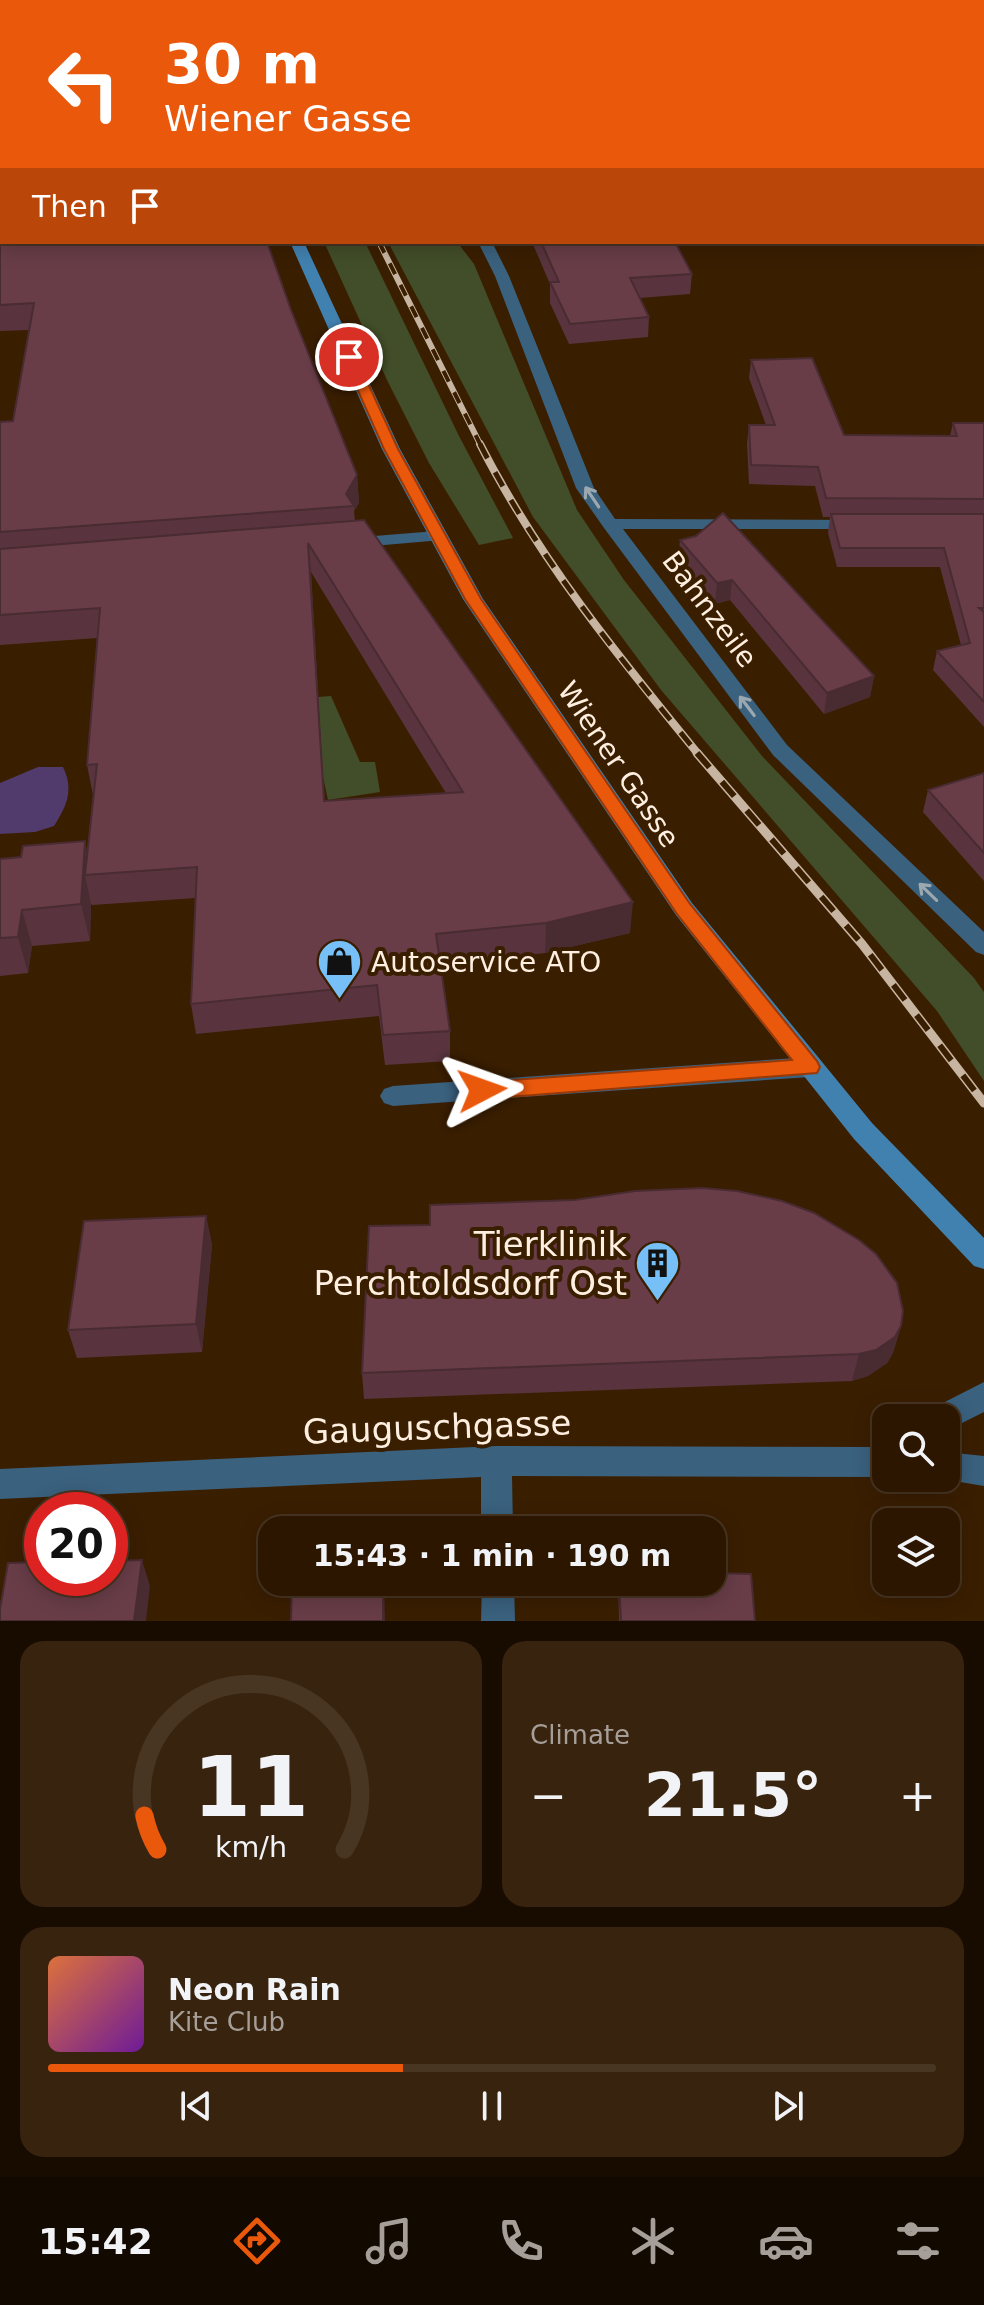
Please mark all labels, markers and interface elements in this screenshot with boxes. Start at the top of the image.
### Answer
text: 30 m [164,31,320,96]
icon: left [32,32,136,136]
text: Wiener Gasse [164,98,412,139]
icon: arrive [123,184,167,228]
text: Then [32,189,107,224]
pin [315,323,383,391]
icon: arrive [327,335,371,379]
one-way arrow [584,487,600,509]
street label: Bahnzeile [655,545,764,674]
street label: Wiener Gasse [551,675,686,853]
one-way arrow [739,696,756,717]
one-way arrow [919,883,938,902]
shop icon: Autoservice ATO [316,938,364,1001]
place label: Autoservice ATO [371,946,601,979]
position arrow [440,1048,524,1132]
place label: Tierklinik Perchtoldsdorf Ost [313,1224,627,1303]
building icon: Tierklinik Perchtoldsdorf Ost [634,1240,682,1303]
street label: Gauguschgasse [302,1402,572,1452]
map controls [872,1404,960,1596]
button: search [872,1404,960,1492]
speed limit sign: 20 [24,1492,128,1596]
button: layers [872,1508,960,1596]
text: 15:43 · 1 min · 190 m [313,1538,671,1573]
text: Climate [530,1720,630,1750]
text: 11 [193,1739,309,1836]
text: 21.5° [644,1760,822,1830]
text: − [530,1770,567,1821]
text: + [899,1770,936,1821]
text: km/h [215,1830,287,1864]
text: Neon Rain [168,1972,341,2007]
text: Kite Club [168,2007,285,2037]
icon: previous [174,2084,218,2128]
icon: pause [470,2084,514,2128]
icon: next [766,2084,810,2128]
icon: directions [229,2213,285,2269]
icon: music [361,2213,417,2269]
icon: phone [493,2213,549,2269]
icon: climate [625,2213,681,2269]
icon: car [758,2213,814,2269]
icon: filters [890,2213,946,2269]
text: 15:42 [38,2221,153,2262]

